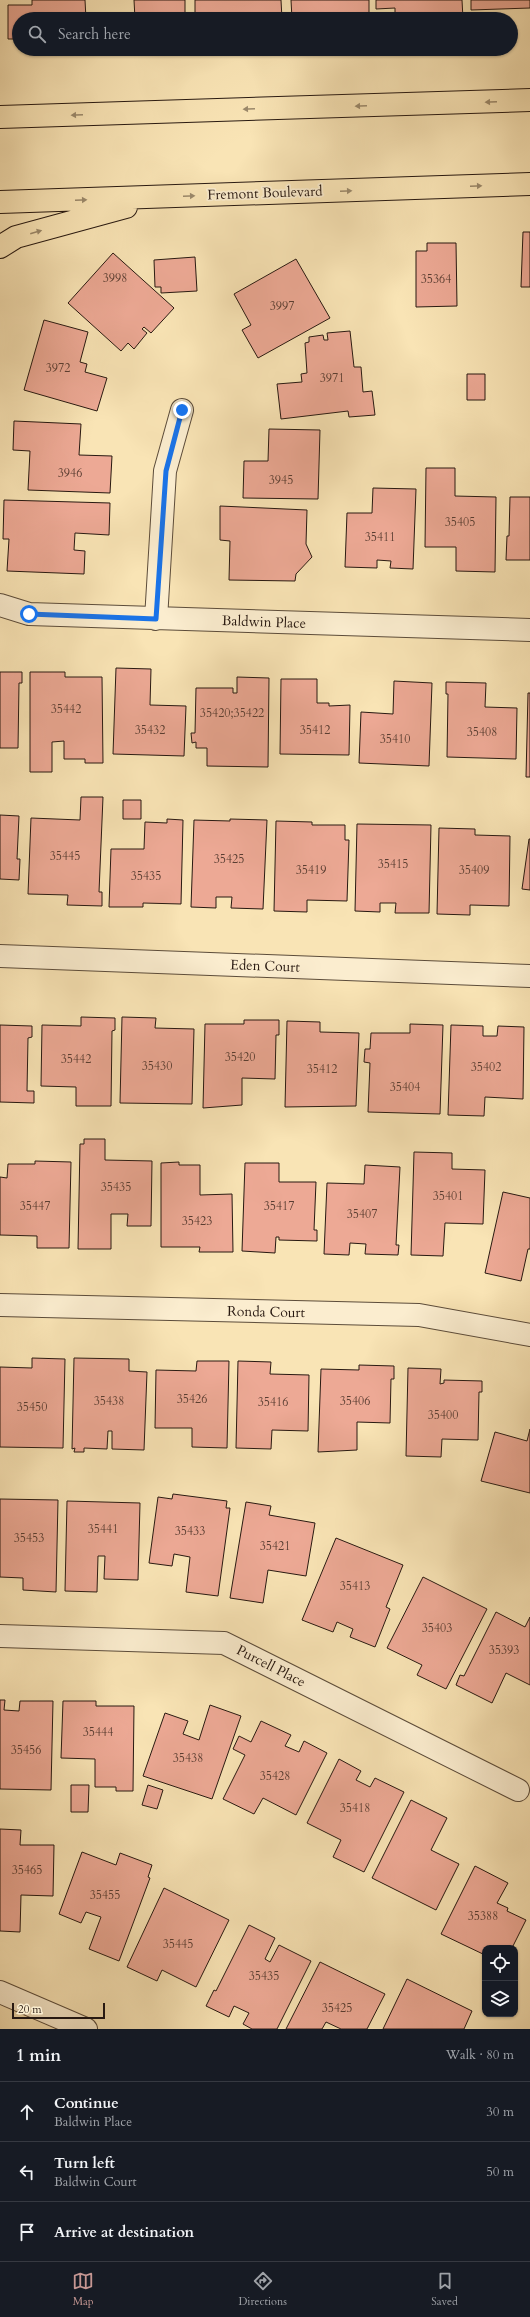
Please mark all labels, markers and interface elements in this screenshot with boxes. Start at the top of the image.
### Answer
search box [12,12,518,56]
icon: search [26,23,48,45]
text: Search here [58,24,131,44]
one-way arrow [485,98,497,105]
one-way arrow [354,103,367,109]
one-way arrow [243,106,255,113]
one-way arrow [71,111,83,118]
street label: Fremont Boulevard [207,181,324,205]
one-way arrow [470,183,483,189]
one-way arrow [340,187,352,194]
one-way arrow [183,193,196,199]
one-way arrow [75,197,88,203]
one-way arrow [30,229,42,235]
house number: 3998 [103,270,127,286]
house number: 35364 [421,271,451,287]
house number: 3997 [270,298,294,314]
house number: 3972 [46,360,70,376]
house number: 3971 [320,370,344,386]
route end [173,401,191,419]
house number: 3946 [58,465,82,481]
house number: 3945 [269,472,293,488]
house number: 35405 [445,514,475,530]
house number: 35411 [365,529,395,545]
route start [20,605,38,623]
street label: Baldwin Place [222,611,306,633]
house number: 35442 [51,701,81,717]
house number: 35420;35422 [200,705,264,721]
house number: 35432 [135,722,165,738]
house number: 35412 [300,722,330,738]
house number: 35408 [467,724,497,740]
house number: 35410 [380,731,410,747]
house number: 35445 [50,848,80,864]
house number: 35425 [214,851,244,867]
house number: 35415 [378,856,408,872]
house number: 35419 [296,862,326,878]
house number: 35409 [459,862,489,878]
house number: 35435 [131,868,161,884]
street label: Eden Court [230,955,301,977]
house number: 35420 [225,1049,255,1065]
house number: 35442 [61,1051,91,1067]
house number: 35430 [142,1058,172,1074]
house number: 35402 [471,1059,501,1075]
house number: 35412 [307,1061,337,1077]
house number: 35404 [390,1079,420,1095]
house number: 35435 [101,1179,131,1195]
house number: 35401 [433,1188,463,1204]
house number: 35447 [20,1198,50,1214]
house number: 35417 [264,1198,294,1214]
house number: 35407 [347,1206,377,1222]
house number: 35423 [182,1213,212,1229]
street label: Ronda Court [227,1302,306,1322]
house number: 35426 [177,1391,207,1407]
house number: 35438 [94,1393,124,1409]
house number: 35406 [340,1393,370,1409]
house number: 35416 [258,1394,288,1410]
house number: 35450 [17,1399,47,1415]
house number: 35400 [428,1407,458,1423]
house number: 35441 [88,1521,118,1537]
house number: 35433 [175,1523,205,1539]
house number: 35453 [14,1530,44,1546]
house number: 35421 [260,1538,290,1554]
house number: 35413 [340,1578,370,1594]
house number: 35403 [422,1620,452,1636]
street label: Purcell Place [233,1640,309,1692]
house number: 35393 [489,1642,519,1658]
house number: 35444 [83,1724,113,1740]
house number: 35456 [11,1742,41,1758]
house number: 35438 [173,1750,203,1766]
house number: 35428 [260,1768,290,1784]
house number: 35418 [340,1800,370,1816]
house number: 35465 [12,1862,42,1878]
house number: 35455 [90,1887,120,1903]
house number: 35388 [468,1908,498,1924]
house number: 35445 [163,1936,193,1952]
map controls [482,1945,518,2017]
button: locate [482,1945,518,1981]
house number: 35435 [249,1968,279,1984]
button: layers [482,1981,518,2017]
house number: 35425 [322,2000,352,2016]
scale bar [12,2001,105,2020]
text: 20 m [18,2002,42,2017]
text: 1 min [16,2044,61,2067]
text: Walk · 80 m [446,2046,514,2064]
text: Continue [54,2093,119,2113]
icon: ahead [16,2101,38,2123]
text: 30 m [486,2103,514,2121]
text: Baldwin Place [54,2113,132,2131]
text: Turn left [54,2153,115,2173]
icon: left [16,2161,38,2183]
text: 50 m [486,2163,514,2181]
text: Baldwin Court [54,2173,137,2191]
icon: arrive [16,2221,38,2243]
text: Arrive at destination [54,2222,194,2242]
tab: Map [72,2270,94,2309]
tab: Directions [238,2270,287,2309]
tab: Saved [431,2270,458,2309]

